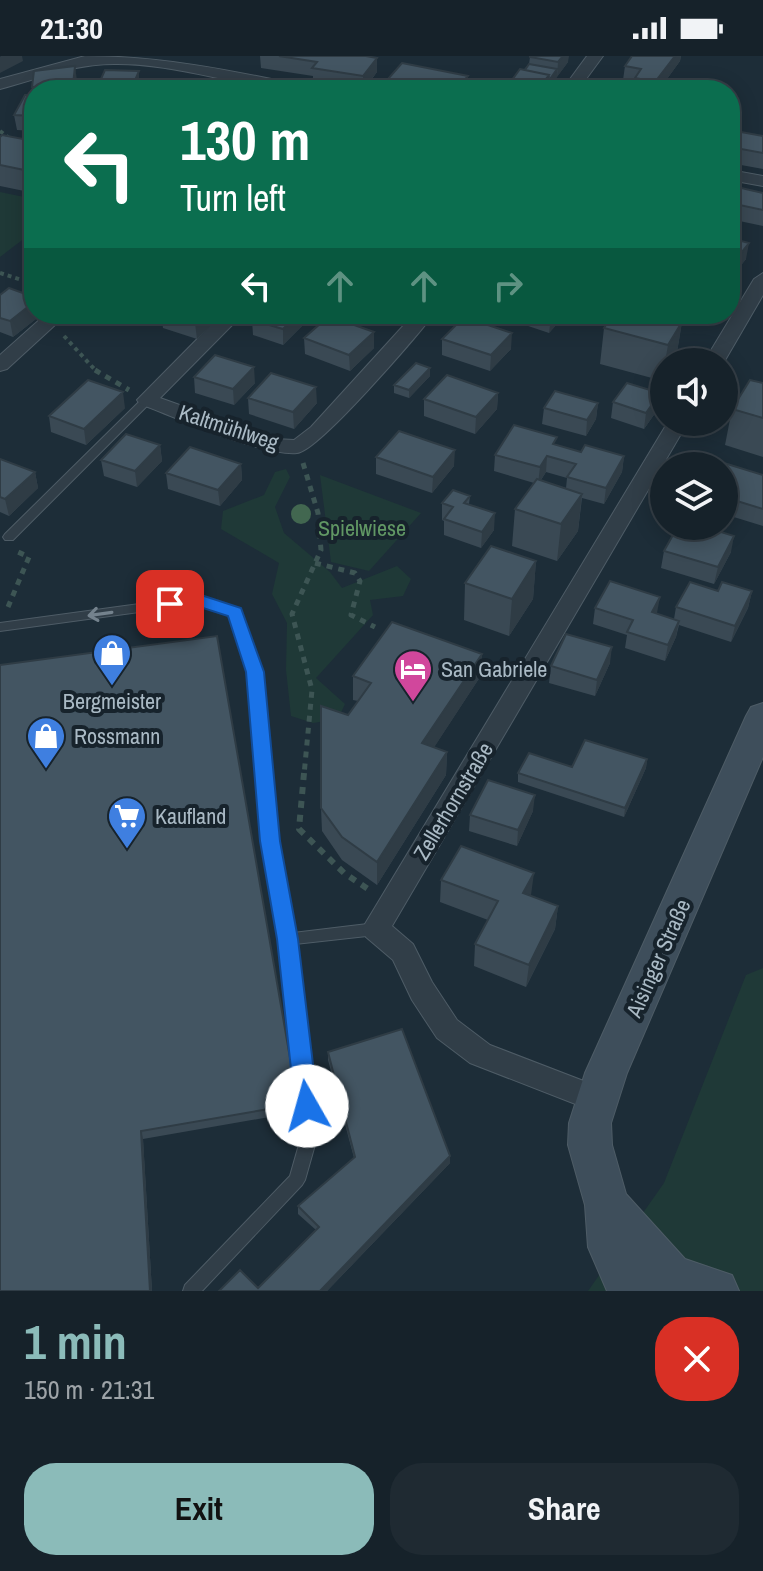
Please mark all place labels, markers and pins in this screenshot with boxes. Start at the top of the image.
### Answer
pin [136,570,204,638]
shop icon: Bergmeister [91,632,133,687]
hotel icon: San Gabriele [392,648,434,703]
place label: San Gabriele [441,654,547,684]
place label: Bergmeister [63,686,161,716]
shop icon: Rossmann [25,715,67,770]
place label: Rossmann [74,721,160,751]
supermarket icon: Kaufland [106,795,148,850]
place label: Kaufland [155,801,226,831]

